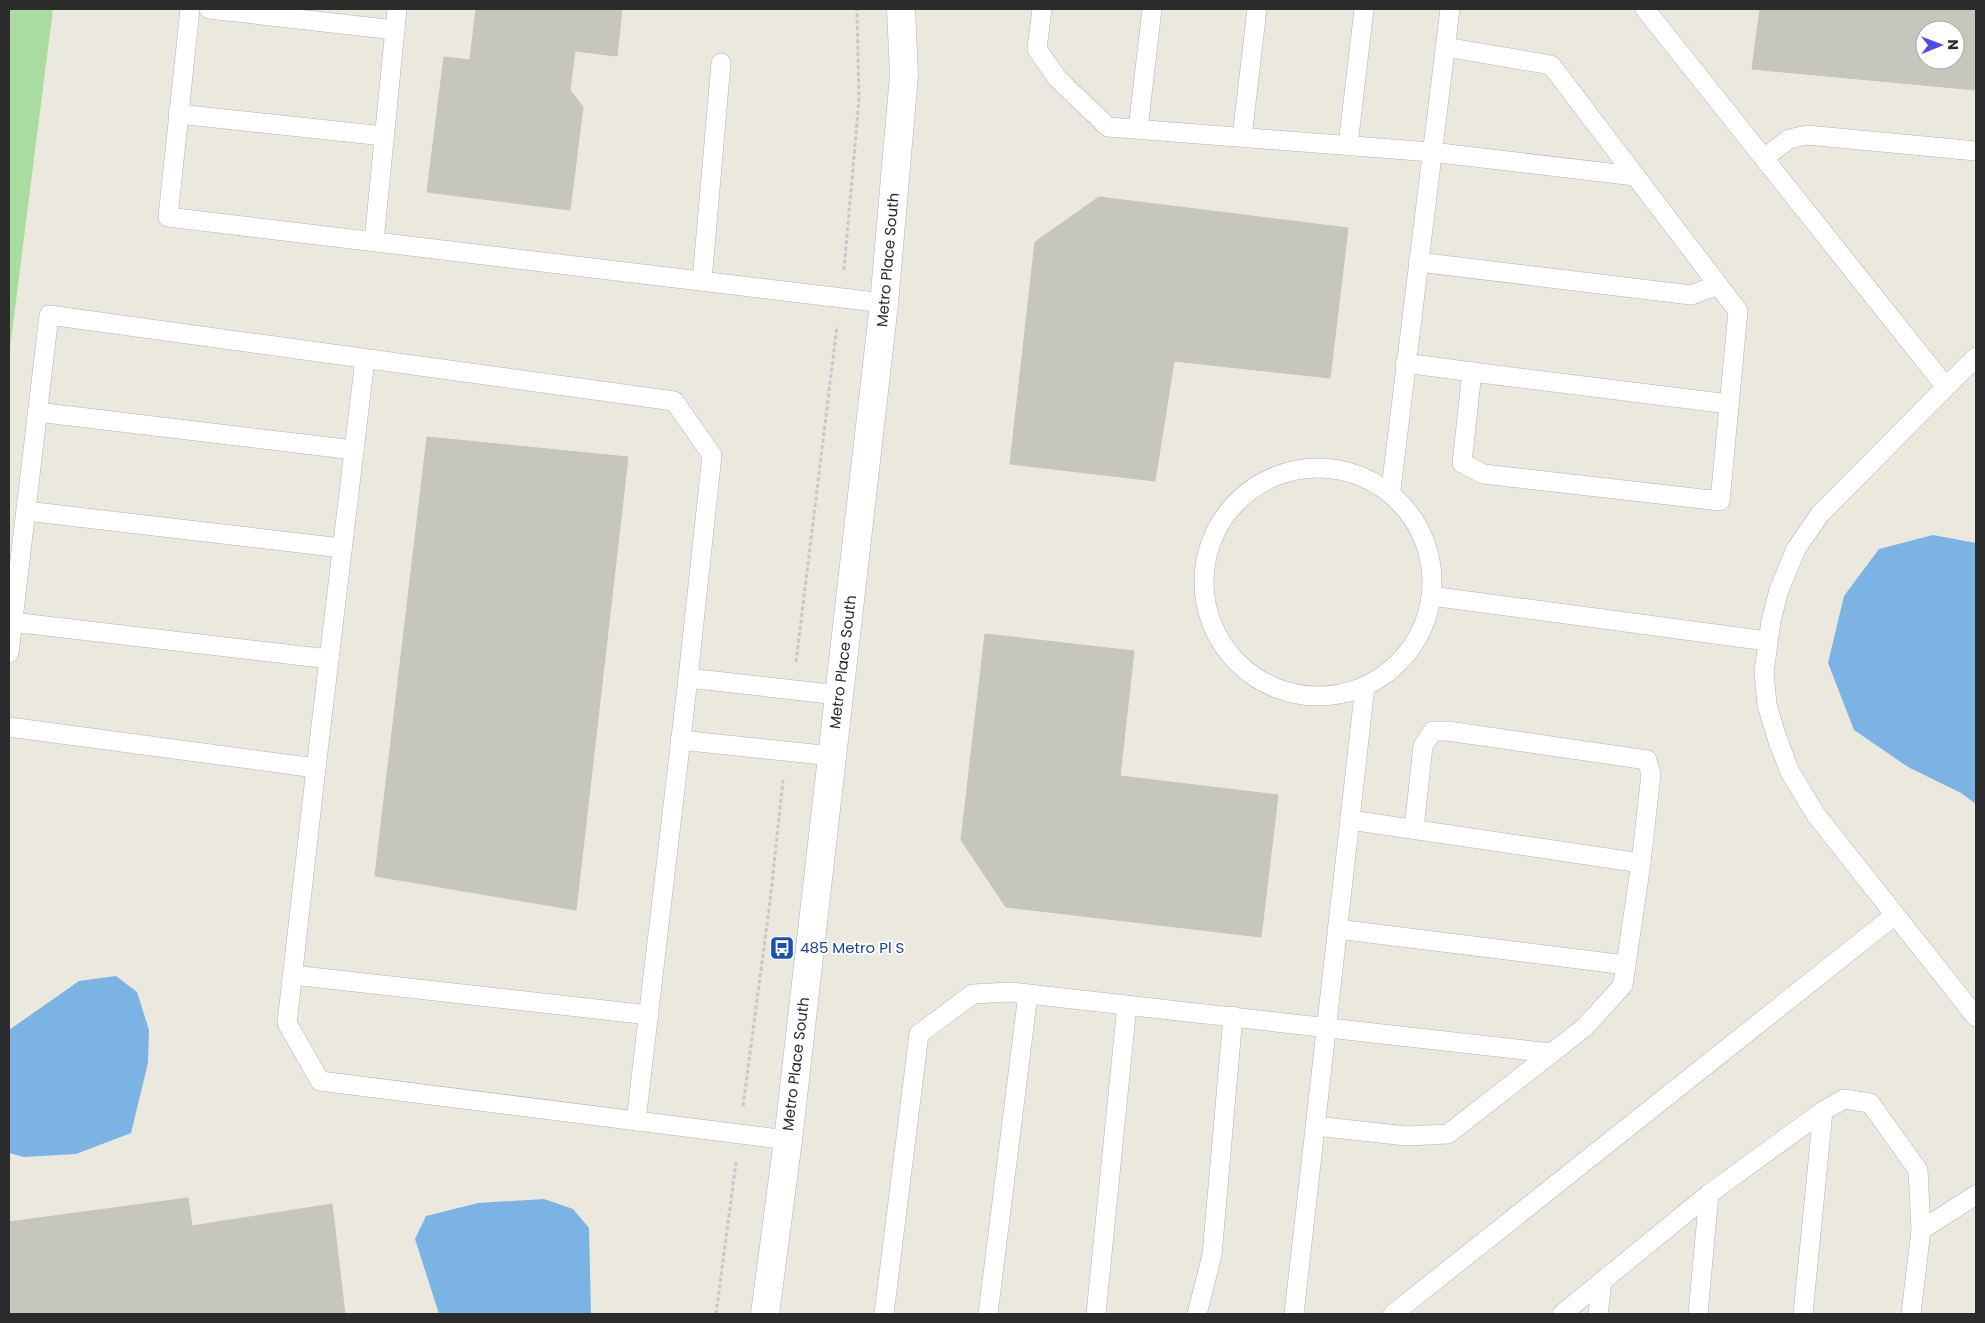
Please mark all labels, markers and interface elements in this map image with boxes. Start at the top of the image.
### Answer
north arrow [1915,20,1965,70]
text: N [1943,39,1963,50]
street label: Metro Place South [871,192,904,328]
street label: Metro Place South [824,594,861,730]
bus stop icon: 485 Metro Pl S [769,935,795,961]
place label: 485 Metro Pl S [800,937,904,958]
street label: Metro Place South [777,996,814,1132]

